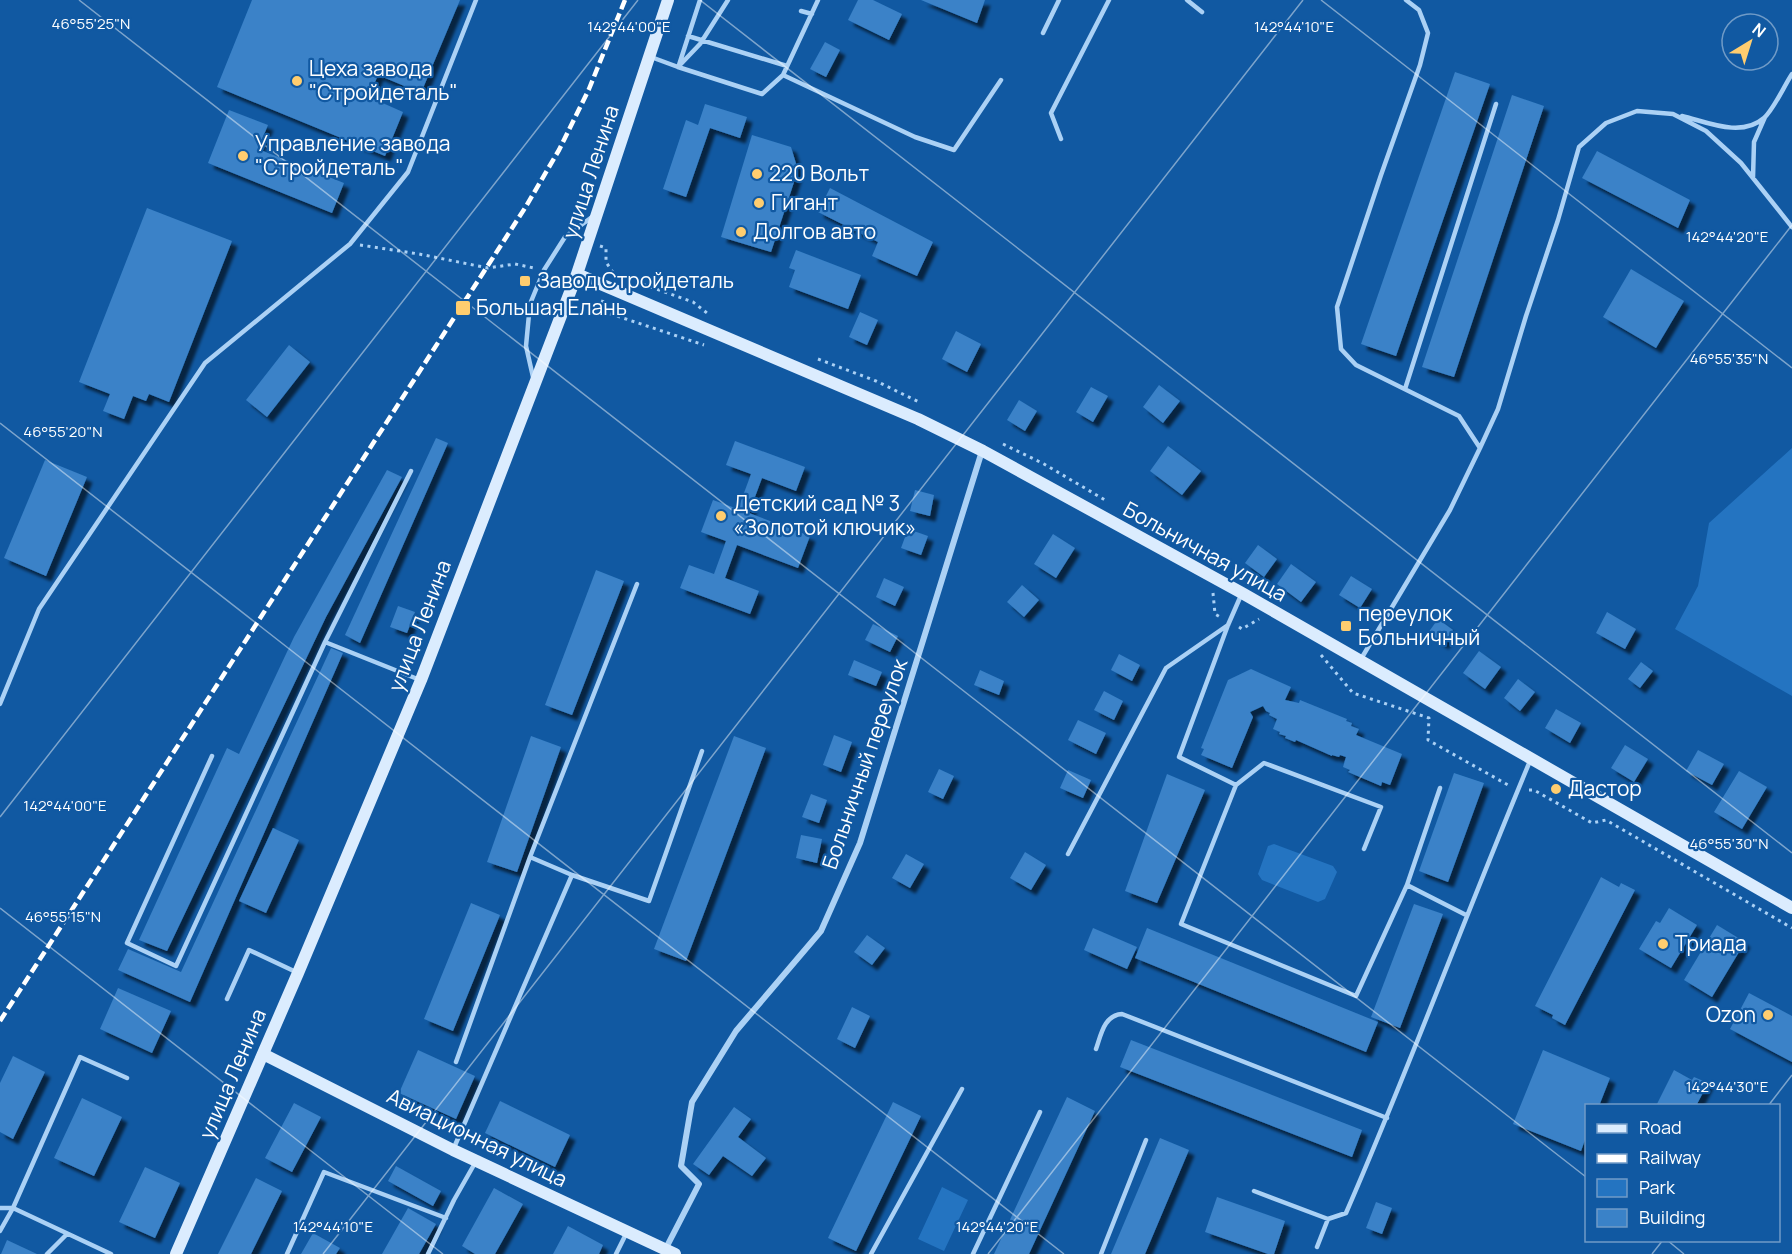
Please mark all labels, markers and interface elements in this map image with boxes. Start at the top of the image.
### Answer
north arrow [1720,12,1780,72]
text: 46°55'25"N [52,13,130,34]
text: 142°44'00"E [587,16,671,37]
text: 142°44'10"E [1254,16,1334,37]
text: N [1748,18,1771,42]
place label: Цеха завода "Стройдеталь" [309,54,458,106]
marker: Цеха завода "Стройдеталь" [290,74,304,88]
street label: улица Ленина [555,101,625,242]
place label: Управление завода "Стройдеталь" [255,129,450,181]
marker: Управление завода "Стройдеталь" [236,149,250,163]
place label: 220 Вольт [769,159,870,187]
marker: 220 Вольт [750,167,764,181]
place label: Гигант [771,188,839,216]
marker: Гигант [752,196,766,210]
place label: Долгов авто [753,217,876,245]
marker: Долгов авто [734,225,748,239]
text: 142°44'20"E [1686,226,1768,247]
place label: Завод Стройдеталь [537,266,734,294]
marker: Завод Стройдеталь [518,274,532,288]
place label: Большая Елань [476,293,627,321]
marker: Большая Елань [454,299,472,317]
text: 46°55'35"N [1690,348,1768,369]
text: 46°55'20"N [23,421,103,442]
place label: Детский сад № 3 «Золотой ключик» [733,489,916,541]
street label: Больничная улица [1119,494,1292,608]
marker: Детский сад № 3 «Золотой ключик» [714,509,728,523]
street label: улица Ленина [381,556,457,696]
place label: переулок Больничный [1358,599,1480,651]
marker: переулок Больничный [1339,619,1353,633]
street label: Больничный переулок [815,654,913,873]
place label: Дастор [1568,774,1642,802]
marker: Дастор [1549,782,1563,796]
text: 142°44'00"E [23,795,107,816]
text: 46°55'30"N [1689,833,1769,854]
text: 46°55'15"N [25,906,101,927]
place label: Триада [1675,929,1747,957]
marker: Триада [1656,937,1670,951]
place label: Ozon [1706,1000,1756,1028]
street label: улица Ленина [192,1004,272,1143]
marker: Ozon [1761,1008,1775,1022]
text: 142°44'30"E [1686,1076,1768,1097]
street label: Авиационная улица [383,1081,572,1193]
legend [1585,1104,1780,1242]
text: Road [1639,1115,1682,1139]
text: Railway [1639,1145,1701,1169]
text: Park [1639,1175,1676,1199]
text: Building [1639,1205,1705,1229]
text: 142°44'10"E [293,1216,373,1237]
text: 142°44'20"E [956,1216,1038,1237]

